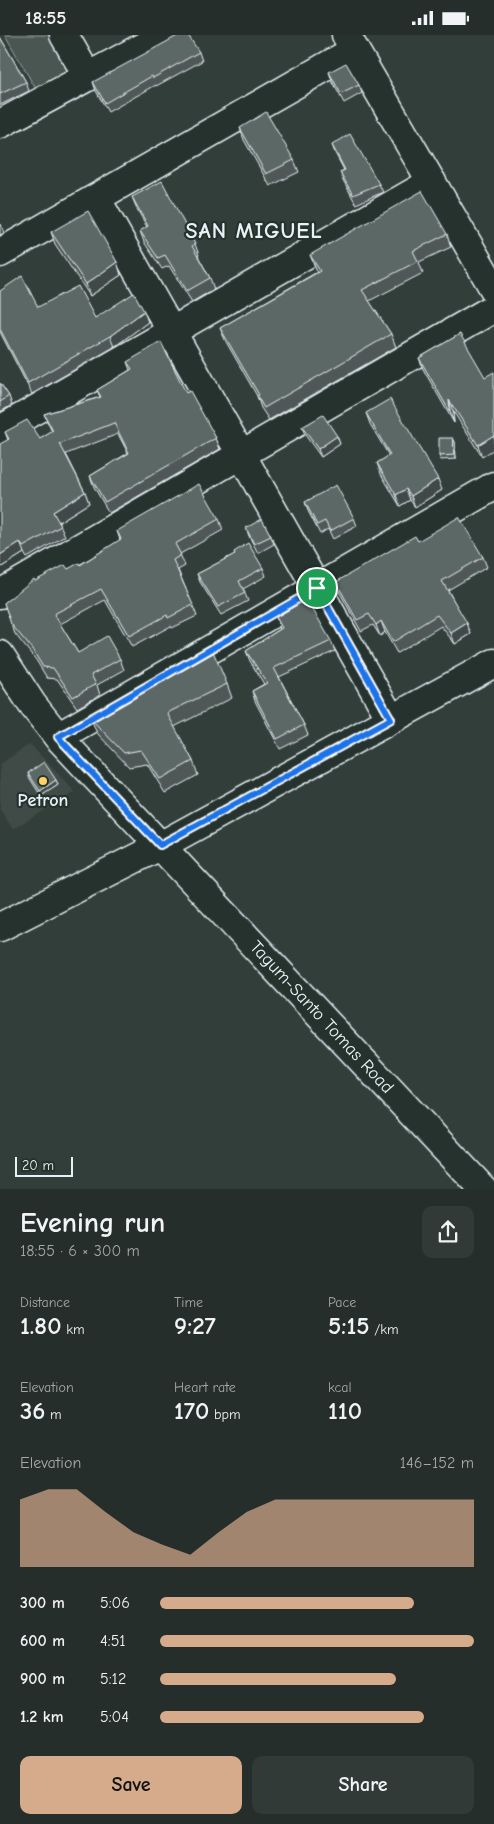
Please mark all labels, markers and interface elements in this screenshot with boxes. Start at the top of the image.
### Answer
text: 18:55 [25,7,66,29]
district label: SAN MIGUEL [185,218,323,244]
pin [296,567,338,609]
icon: arrive [303,574,331,602]
marker: Petron [37,775,49,787]
place label: Petron [18,790,68,811]
street label: Tagum-Santo Tomas Road [245,937,398,1098]
scale bar [15,1154,72,1177]
text: 20 m [22,1157,54,1174]
button: share [422,1206,474,1258]
text: Evening run [20,1207,165,1239]
text: 18:55 · 6 × 300 m [20,1242,140,1260]
text: Distance [20,1294,70,1311]
text: Time [174,1294,203,1311]
text: Pace [328,1294,356,1311]
text: 1.80 [20,1311,61,1340]
text: 9:27 [174,1311,216,1340]
text: 5:15 [328,1311,370,1340]
text: km [61,1321,84,1338]
text: /km [370,1321,399,1338]
text: Elevation [20,1379,74,1396]
text: Heart rate [174,1379,236,1396]
text: kcal [328,1379,352,1396]
text: 36 [20,1396,45,1425]
text: 170 [174,1396,209,1425]
text: 110 [328,1396,362,1425]
text: m [45,1406,62,1423]
text: bpm [209,1406,241,1423]
text: Elevation [20,1454,81,1472]
text: 146–152 m [400,1454,474,1472]
text: 300 m [20,1594,65,1612]
text: 5:06 [100,1594,130,1612]
text: 600 m [20,1632,65,1650]
text: 4:51 [100,1632,126,1650]
text: 900 m [20,1670,65,1688]
text: 5:12 [100,1670,126,1688]
text: 1.2 km [20,1708,63,1726]
text: 5:04 [100,1708,129,1726]
button: Save [20,1756,242,1814]
button: Share [252,1756,474,1814]

